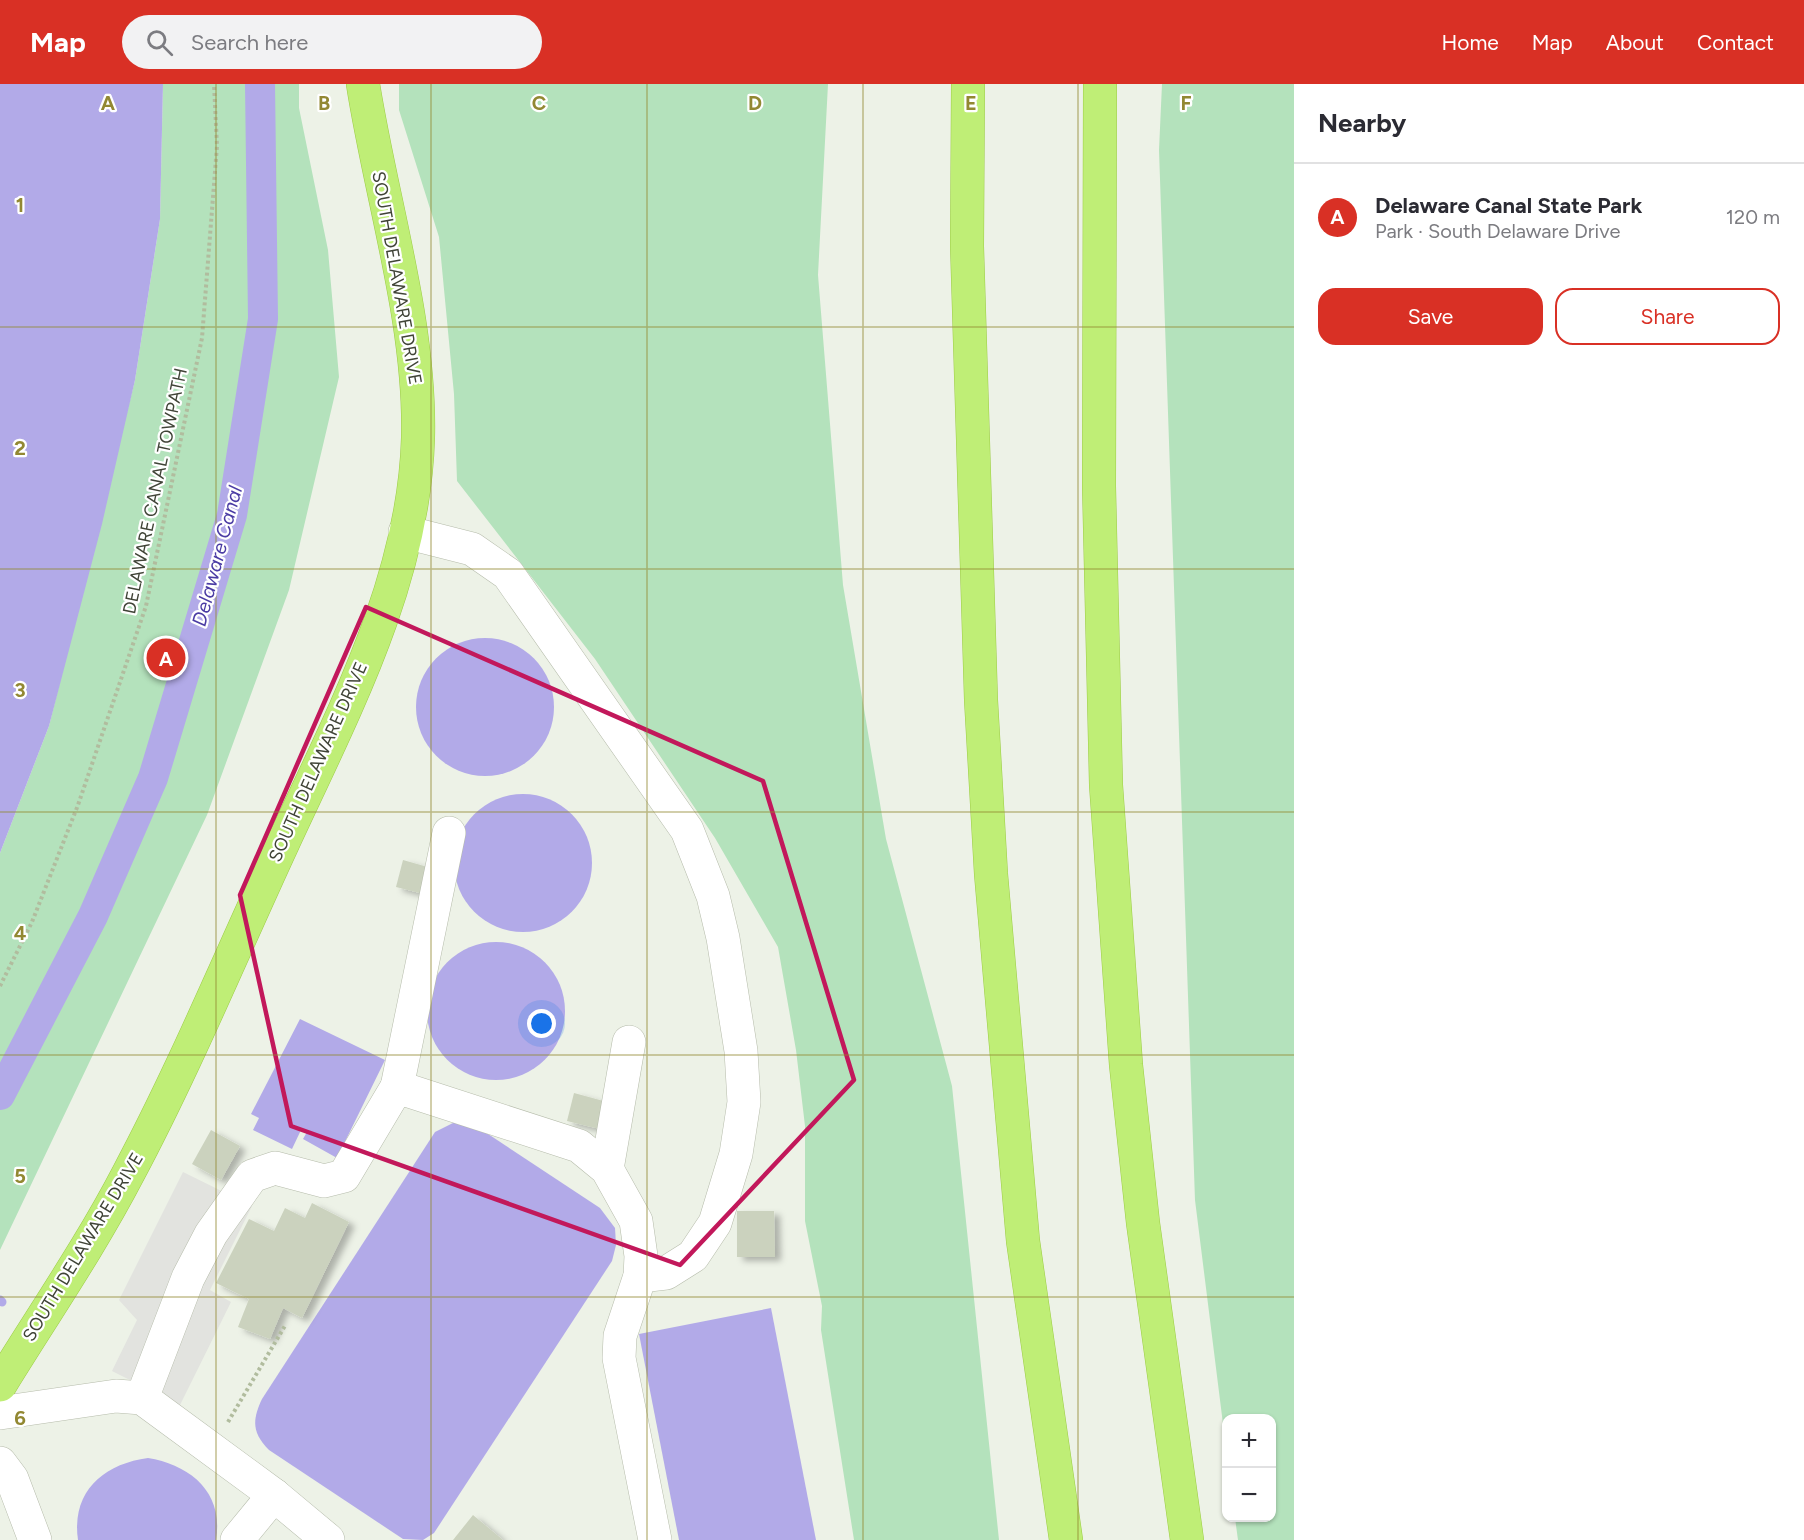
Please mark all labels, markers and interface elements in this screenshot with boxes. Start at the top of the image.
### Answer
search box [122,15,542,69]
text: Map [30,25,86,59]
icon: search [143,26,176,59]
text: Search here [191,29,308,56]
text: Home [1442,30,1499,55]
text: Map [1532,30,1573,55]
text: About [1606,30,1664,55]
text: Contact [1697,30,1774,55]
text: A [101,91,116,115]
text: B [318,91,330,115]
text: C [532,91,546,115]
text: D [748,91,762,115]
text: E [965,91,977,115]
text: F [1180,91,1192,115]
text: Nearby [1318,107,1406,139]
street label: SOUTH DELAWARE DRIVE [367,170,427,386]
text: Delaware Canal State Park [1375,192,1642,219]
text: 1 [16,193,24,217]
text: A [1330,205,1345,229]
text: 120 m [1726,205,1780,229]
text: Park · South Delaware Drive [1375,219,1620,243]
button: Save [1318,288,1543,345]
button: Share [1555,288,1780,345]
street label: DELAWARE CANAL TOWPATH [118,366,192,616]
text: 2 [14,436,26,460]
water label: Delaware Canal [187,483,247,629]
pin: A [146,636,186,680]
street label: SOUTH DELAWARE DRIVE [264,659,372,865]
text: 3 [14,678,26,702]
text: 4 [14,921,27,945]
your location [527,1009,556,1038]
street label: SOUTH DELAWARE DRIVE [18,1149,148,1345]
text: 5 [14,1164,26,1188]
text: 6 [14,1406,26,1430]
map controls [1222,1414,1276,1522]
button: + [1222,1414,1276,1468]
button: − [1222,1468,1276,1522]

